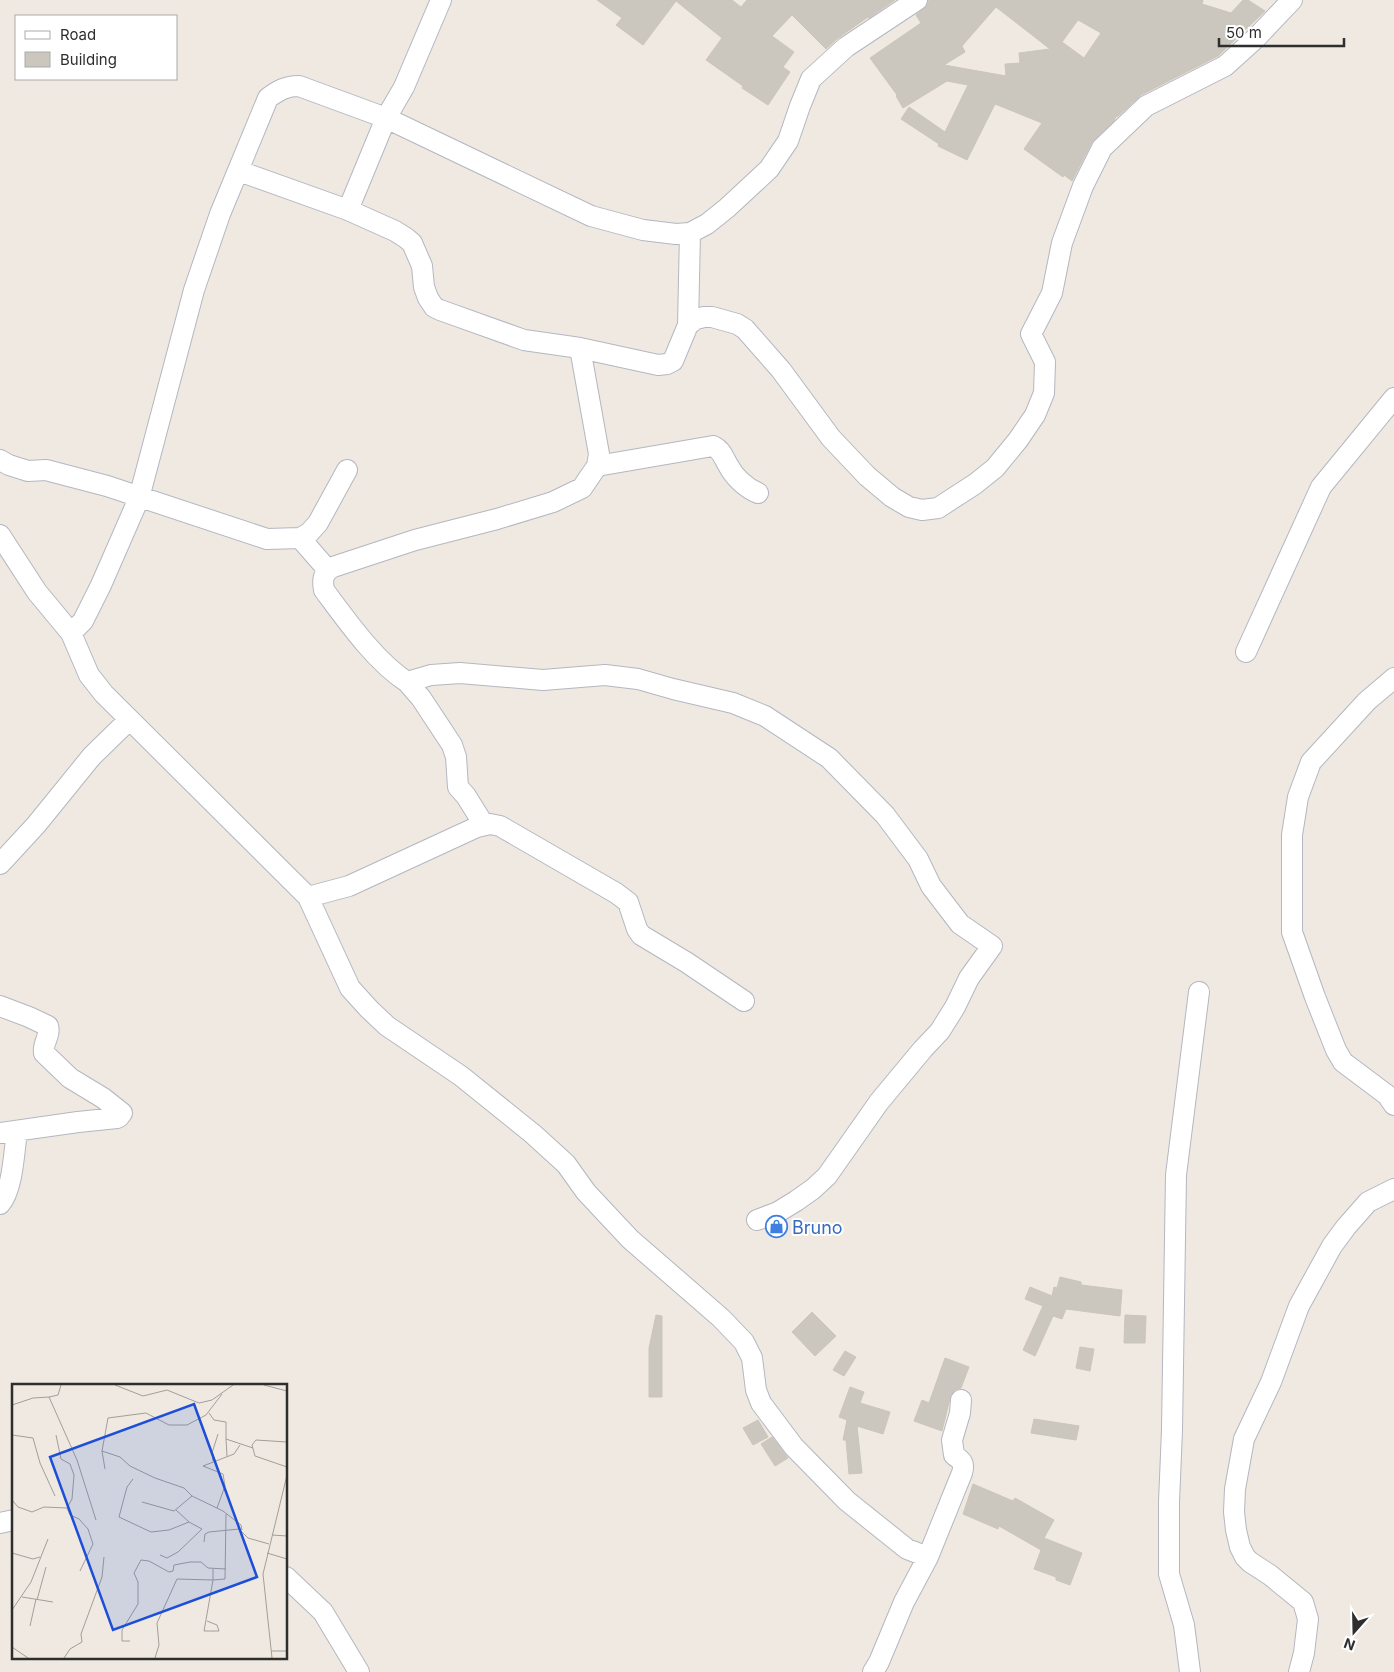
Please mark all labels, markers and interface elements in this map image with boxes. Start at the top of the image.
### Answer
legend [15,15,178,80]
scale bar [1219,15,1344,47]
text: 50 m [1226,23,1262,42]
text: Road [60,25,96,44]
text: Building [60,50,117,69]
shop icon: Bruno [764,1215,788,1239]
place label: Bruno [792,1217,843,1238]
inset map [12,1384,288,1660]
north arrow [1329,1607,1379,1657]
text: N [1341,1635,1357,1654]

